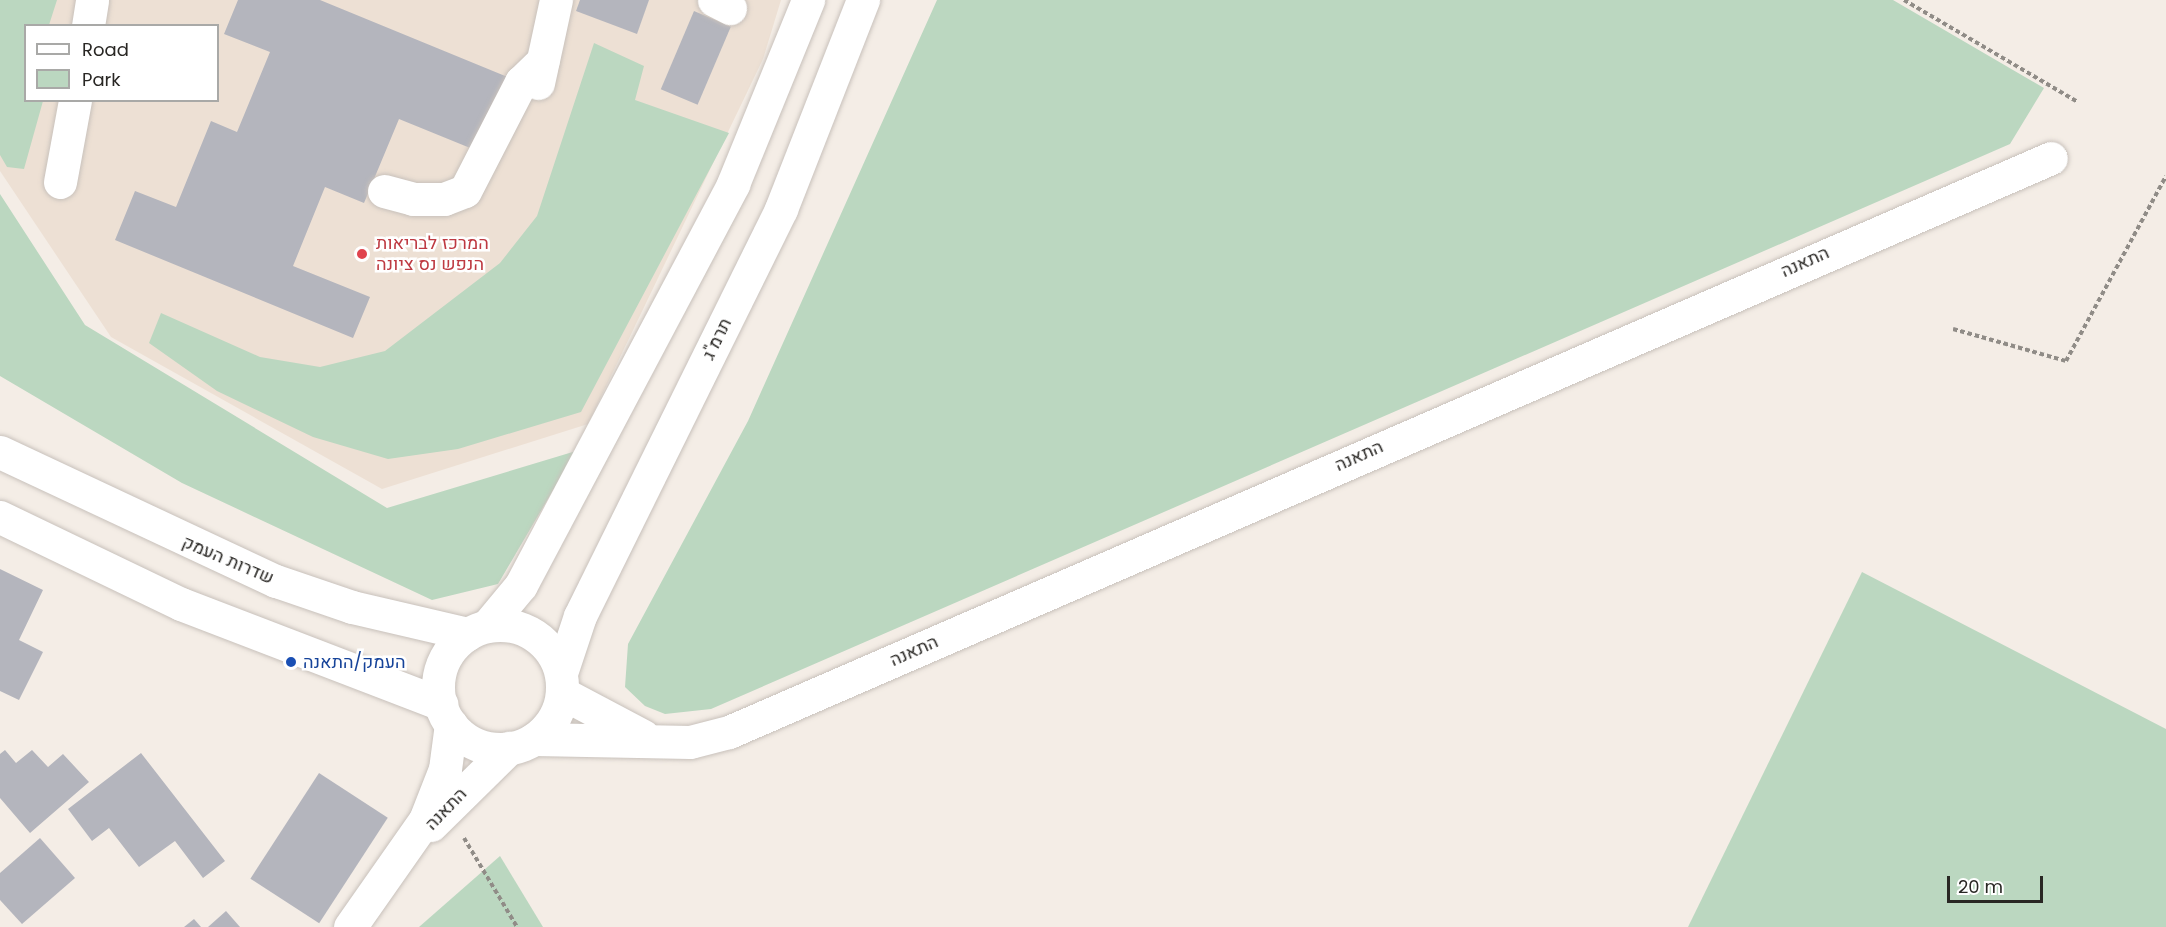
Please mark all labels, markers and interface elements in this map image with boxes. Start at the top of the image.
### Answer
legend [24,24,219,102]
text: Road [82,37,129,62]
text: Park [82,67,121,92]
place label: המרכז לבריאות הנפש נס ציונה [376,233,489,276]
street label: התאנה [1778,242,1832,282]
marker: המרכז לבריאות הנפש נס ציונה [353,245,371,263]
street label: תרמ"ג [698,315,736,363]
street label: התאנה [1332,436,1386,476]
street label: שדרות העמק [179,531,277,589]
street label: התאנה [887,631,941,671]
place label: העמק/התאנה [303,651,406,673]
marker: העמק/התאנה [284,655,298,669]
street label: התאנה [421,783,471,835]
scale bar [1950,864,2046,902]
text: 20 m [1958,874,2003,899]

